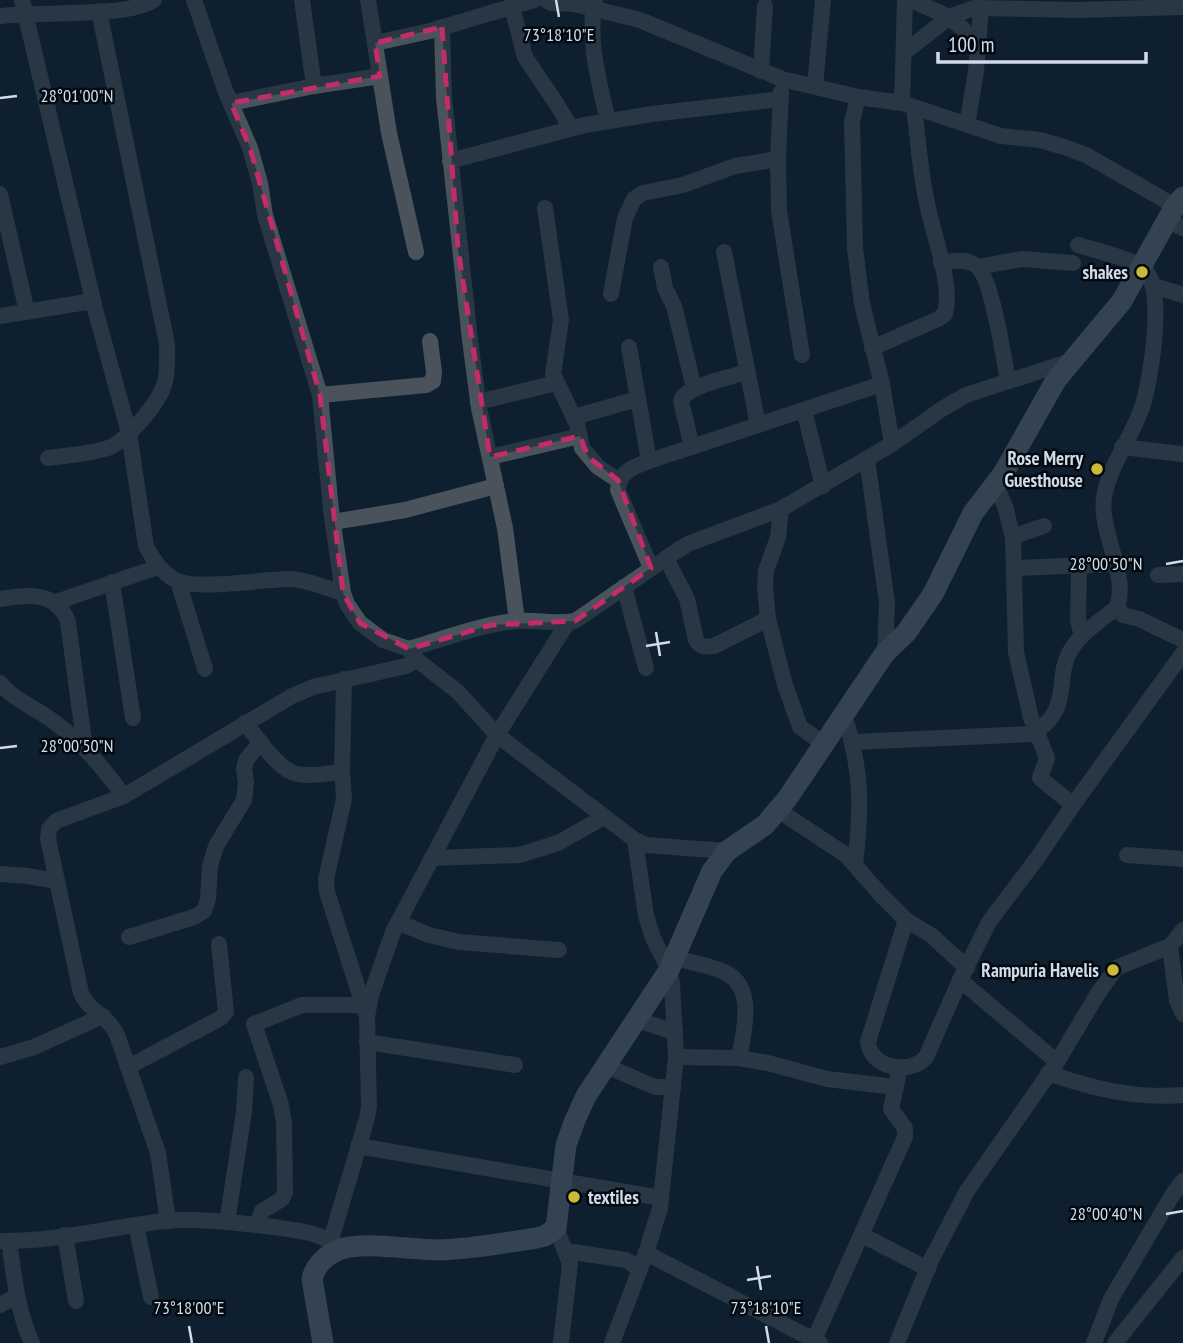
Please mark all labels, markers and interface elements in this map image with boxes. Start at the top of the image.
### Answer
scale bar [938,21,1146,65]
text: 73°18'10"E [524,23,594,46]
text: 100 m [948,31,994,58]
text: 28°01'00"N [41,84,113,107]
place label: shakes [1083,260,1128,284]
marker: shakes [1134,264,1150,280]
place label: Rose Merry Guesthouse [1004,446,1083,492]
marker: Rose Merry Guesthouse [1089,461,1105,477]
text: 28°00'50"N [1070,552,1142,575]
text: 28°00'50"N [41,734,113,757]
place label: Rampuria Havelis [981,958,1099,982]
marker: Rampuria Havelis [1105,962,1121,978]
place label: textiles [588,1185,639,1209]
marker: textiles [566,1189,582,1205]
text: 28°00'40"N [1070,1202,1142,1225]
text: 73°18'00"E [154,1296,224,1319]
text: 73°18'10"E [731,1296,801,1319]

